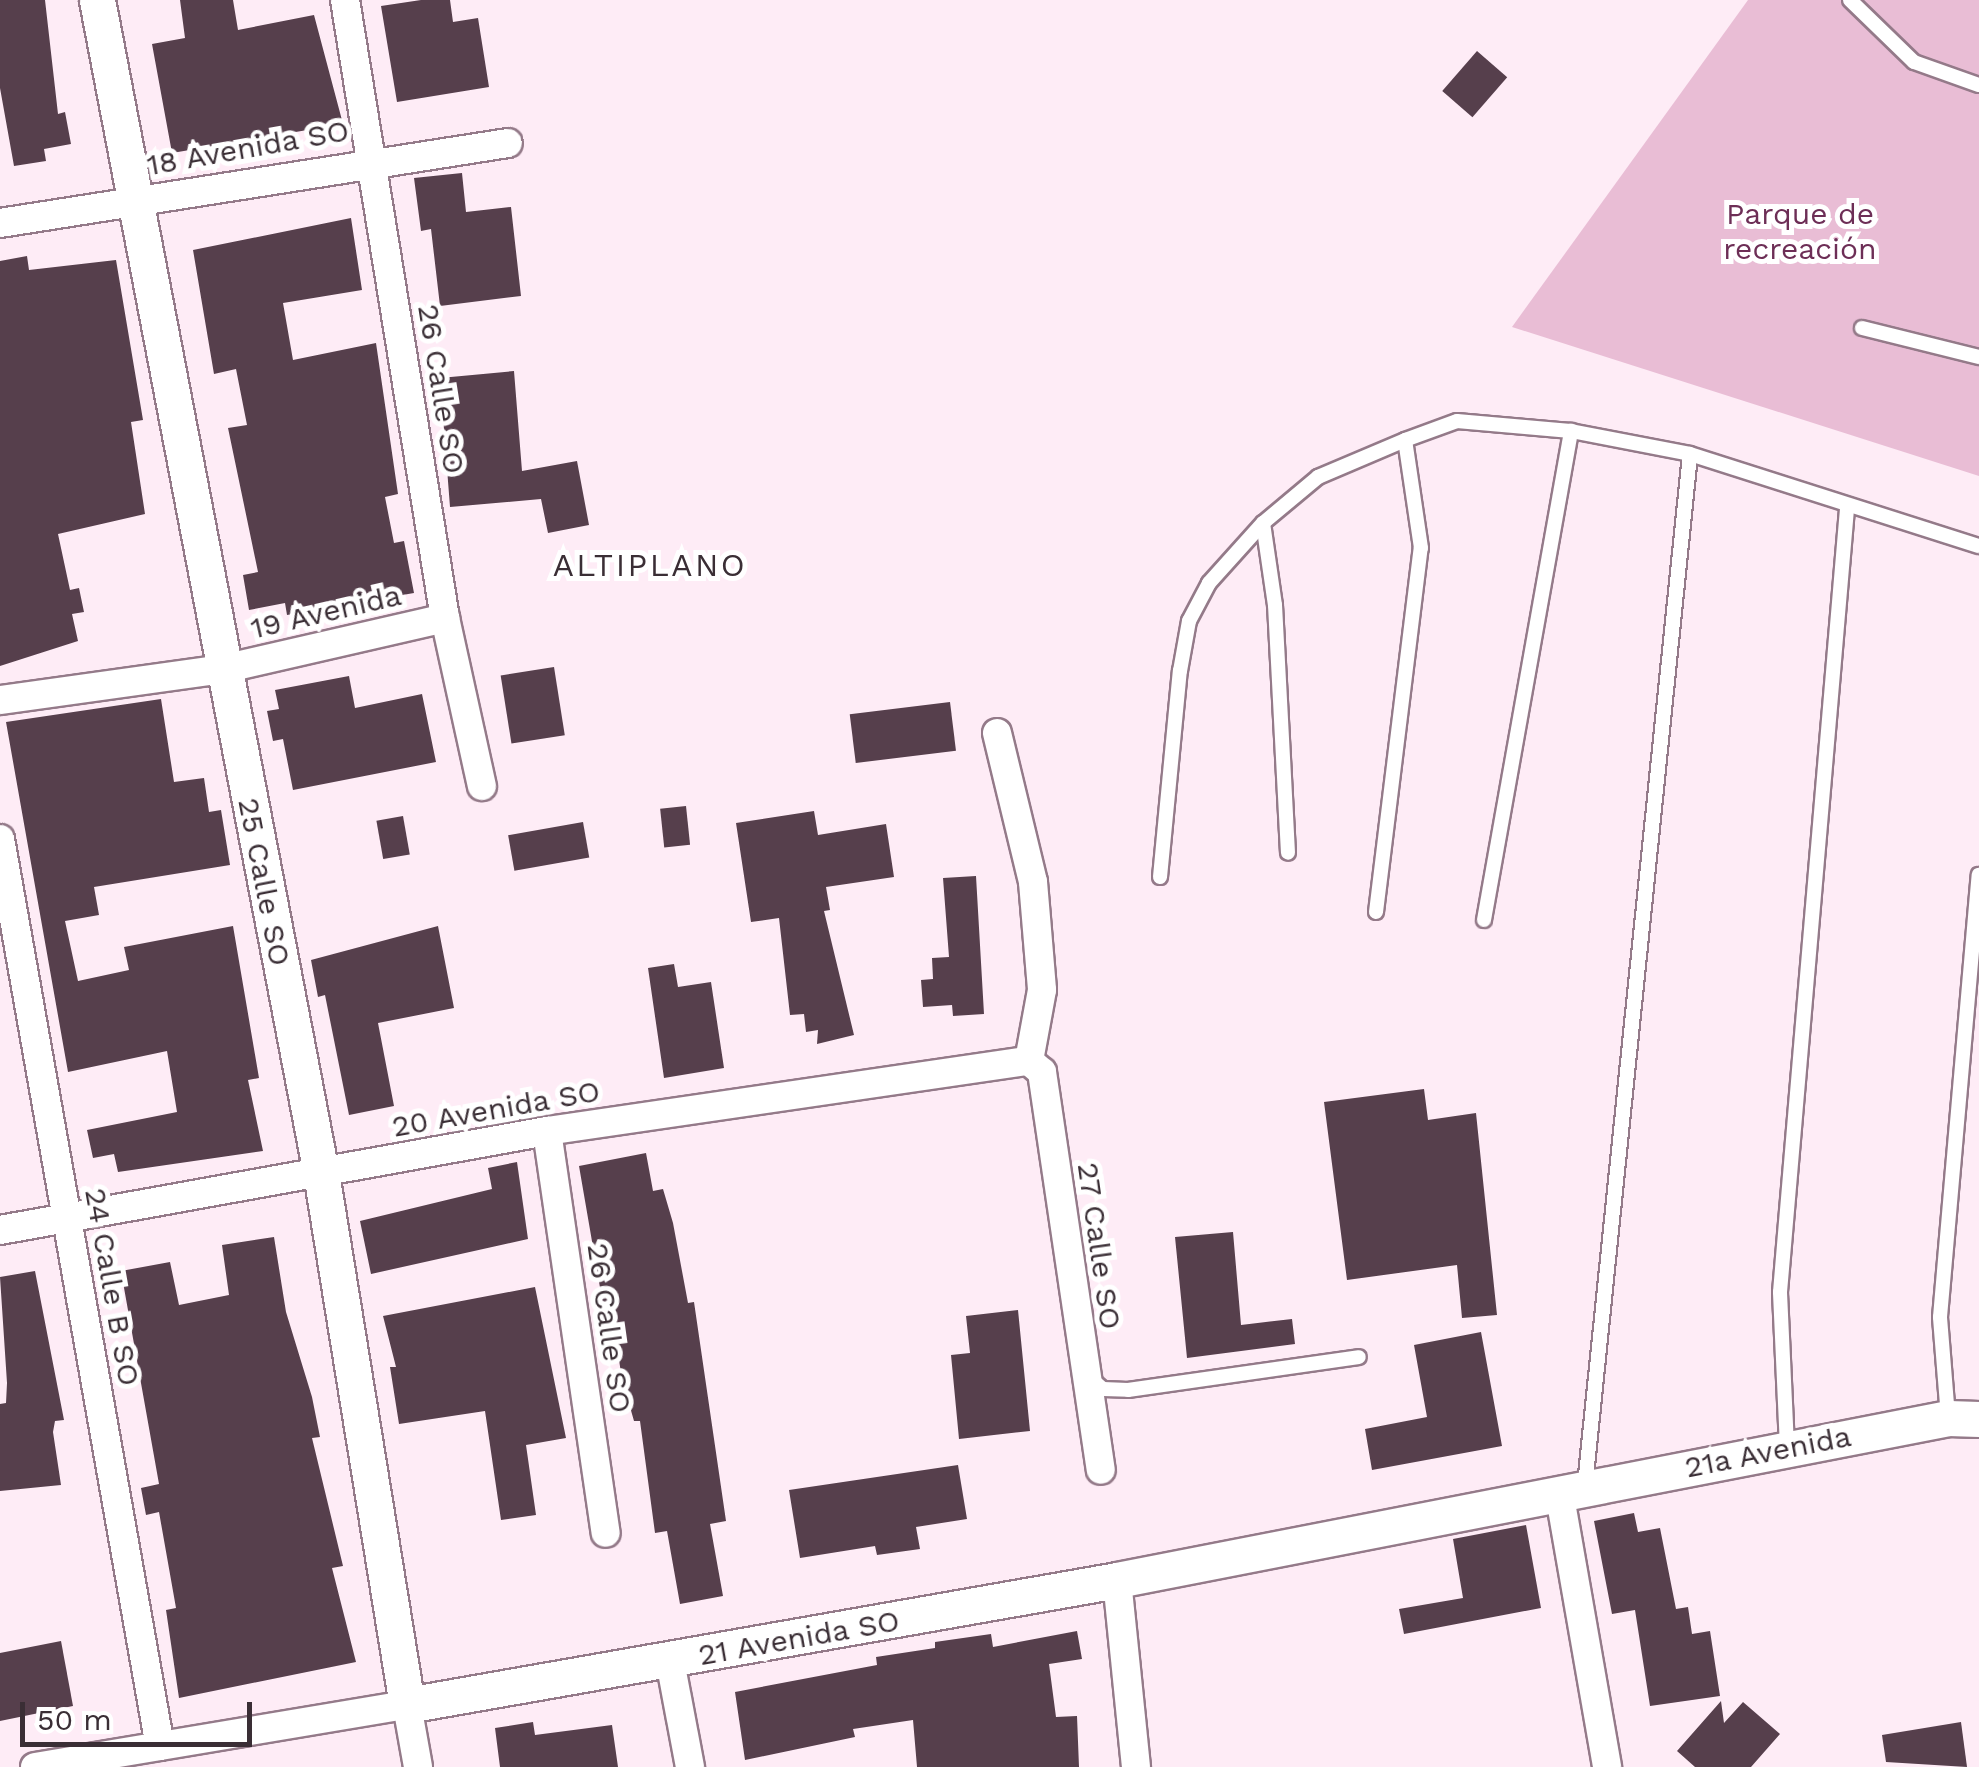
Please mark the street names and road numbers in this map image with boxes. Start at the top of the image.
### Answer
street label: 18 Avenida SO [143,112,353,184]
street label: 26 Calle SO [410,302,472,476]
street label: 19 Avenida [247,577,405,647]
street label: 25 Calle SO [230,795,298,969]
street label: 20 Avenida SO [388,1073,604,1145]
street label: 27 Calle SO [1069,1160,1129,1332]
street label: 24 Calle B SO [77,1185,147,1389]
street label: 26 Calle SO [579,1241,639,1415]
street label: 21a Avenida [1681,1418,1855,1486]
street label: 21 Avenida SO [695,1602,903,1674]

